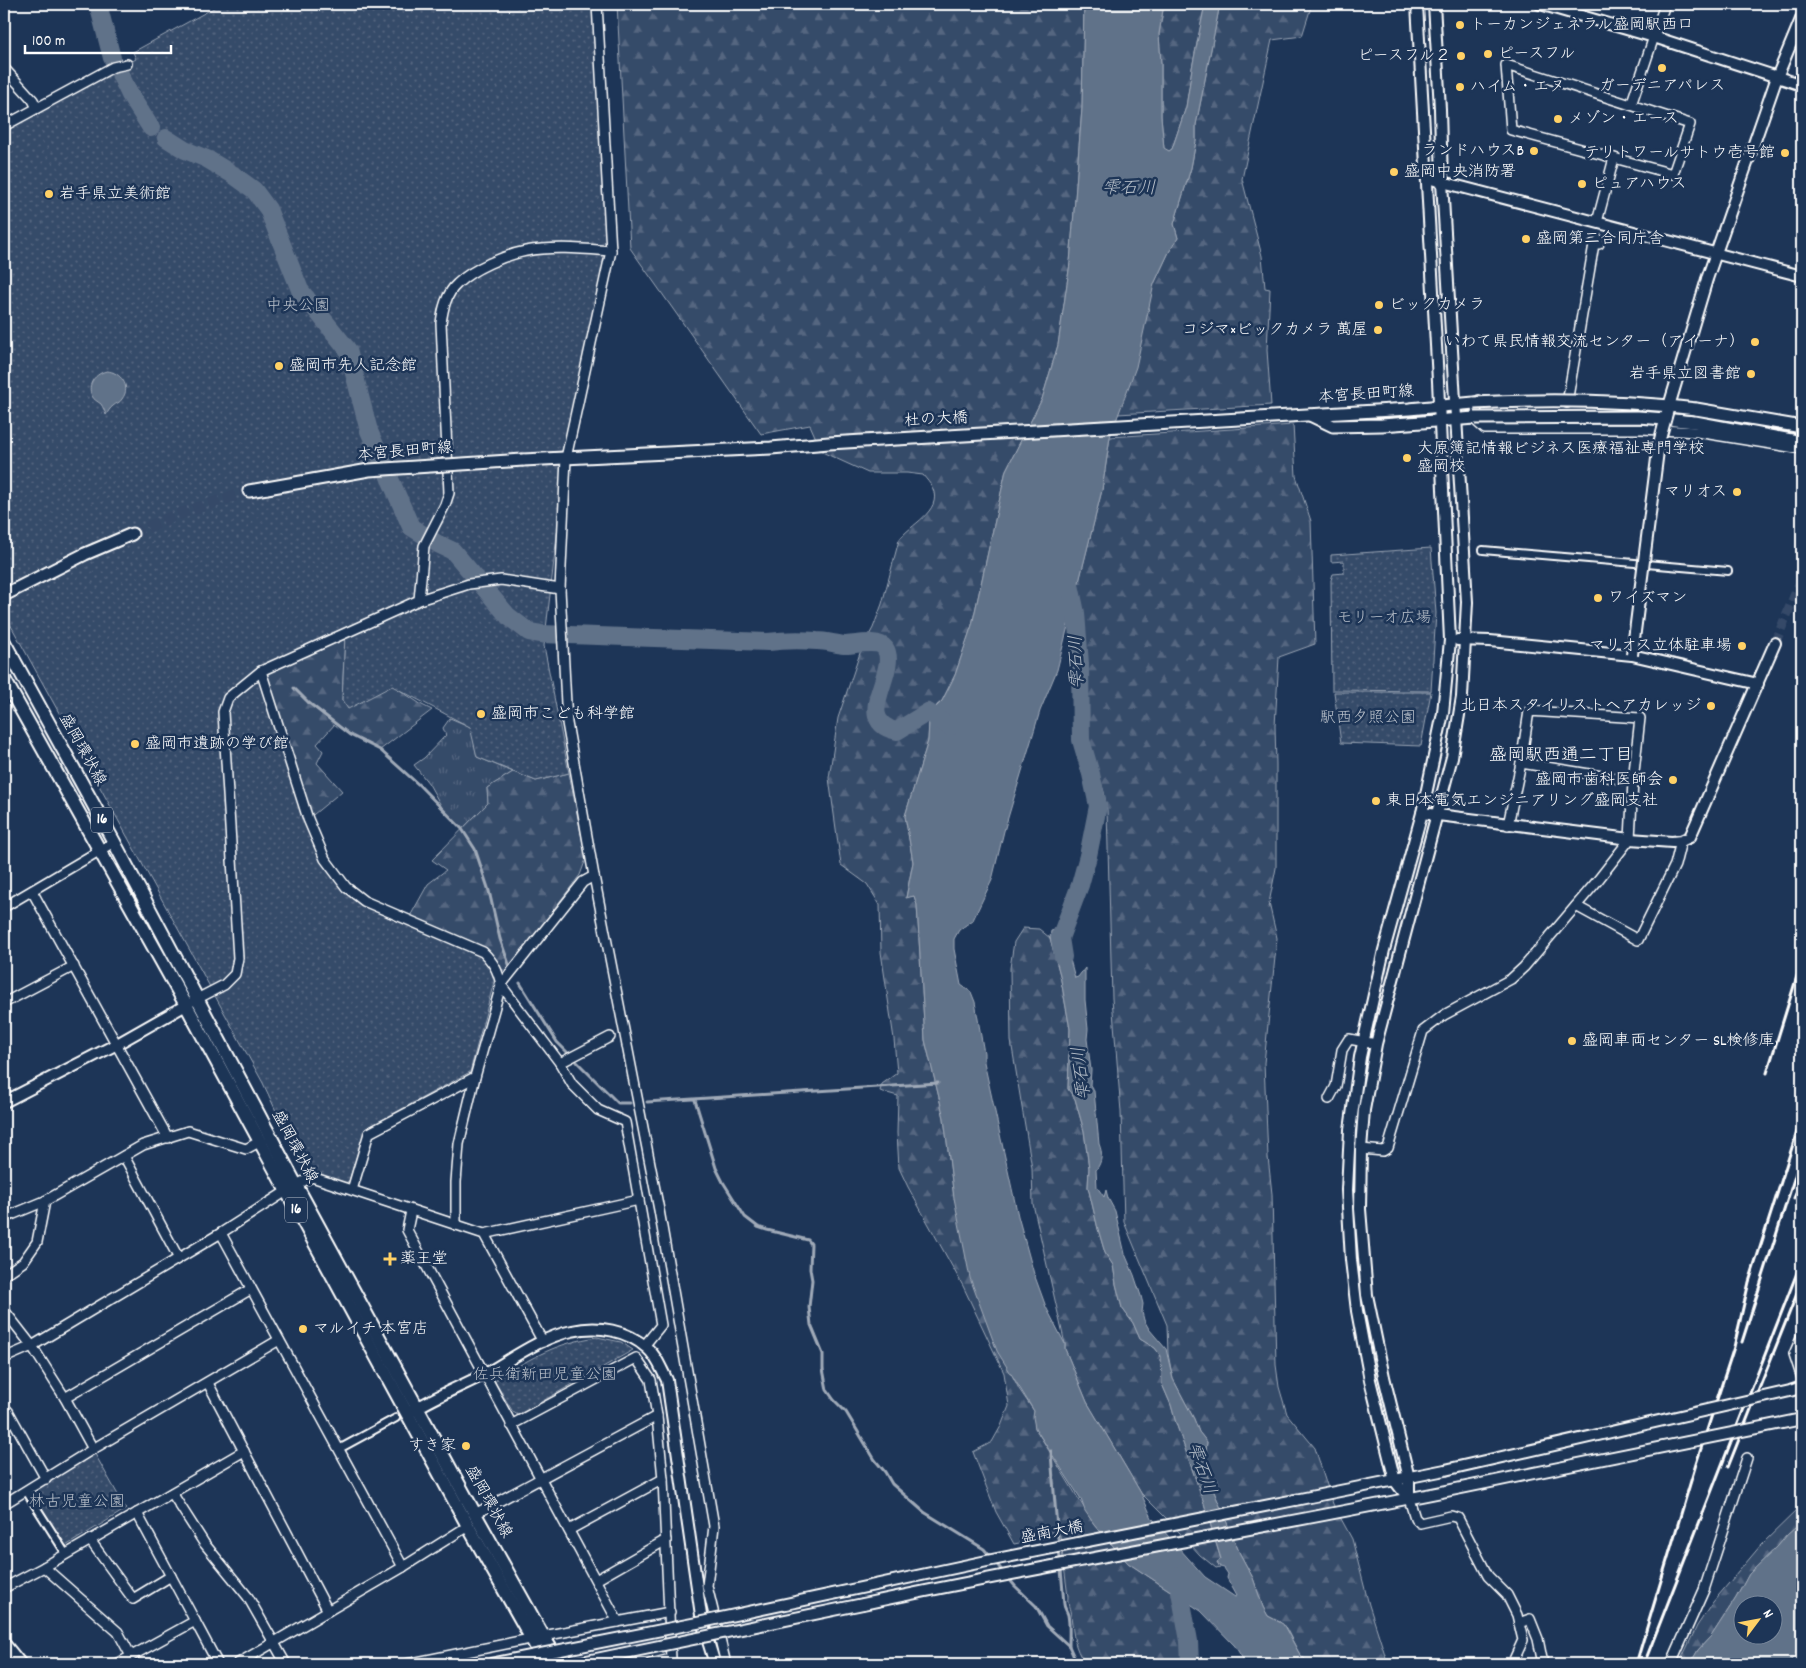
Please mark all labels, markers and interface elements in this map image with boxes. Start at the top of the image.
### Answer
place label: トーカンジェネラル盛岡駅西口 [1470,14,1693,37]
marker: トーカンジェネラル盛岡駅西口 [1454,19,1466,31]
scale bar [25,22,171,54]
text: 100 m [32,31,65,53]
place label: ピースフル [1498,43,1576,66]
place label: ピースフル２ [1357,45,1451,68]
marker: ピースフル [1482,48,1494,60]
marker: ピースフル２ [1455,50,1467,62]
marker: ガーデニアパレス [1656,62,1668,74]
place label: ガーデニアパレス [1599,75,1725,98]
place label: ハイム・エヌ [1470,76,1565,99]
marker: ハイム・エヌ [1454,81,1466,93]
place label: メゾン・エース [1568,108,1679,131]
marker: メゾン・エース [1552,113,1564,125]
place label: ランドハウスB [1421,140,1524,163]
place label: テリトワールサトウ壱号館 [1584,142,1775,165]
marker: ランドハウスB [1528,145,1540,157]
marker: テリトワールサトウ壱号館 [1779,147,1791,159]
place label: 盛岡中央消防署 [1404,161,1516,184]
marker: 盛岡中央消防署 [1388,166,1400,178]
place label: ピュアハウス [1592,173,1686,196]
water label: 雫石川 [1102,177,1156,202]
marker: ピュアハウス [1576,178,1588,190]
place label: 岩手県立美術館 [59,183,171,206]
marker: 岩手県立美術館 [43,188,55,200]
place label: 盛岡第二合同庁舎 [1536,228,1664,251]
marker: 盛岡第二合同庁舎 [1520,233,1532,245]
place label: ビックカメラ [1389,294,1485,317]
park label: 中央公園 [266,295,330,318]
marker: ビックカメラ [1373,299,1385,311]
place label: コジマ×ビックカメラ 萬屋 [1182,319,1368,342]
marker: コジマ×ビックカメラ 萬屋 [1372,324,1384,336]
place label: いわて県民情報交流センター（アイーナ） [1445,331,1745,354]
marker: いわて県民情報交流センター（アイーナ） [1749,336,1761,348]
place label: 盛岡市先人記念館 [289,355,417,378]
marker: 盛岡市先人記念館 [273,360,285,372]
place label: 岩手県立図書館 [1629,363,1741,386]
marker: 岩手県立図書館 [1745,368,1757,380]
street label: 本宮長田町線 [1317,380,1415,410]
street label: 杜の大橋 [903,407,969,433]
street label: 本宮長田町線 [356,436,454,468]
place label: 大原簿記情報ビジネス医療福祉専門学校 盛岡校 [1417,438,1704,479]
marker: 大原簿記情報ビジネス医療福祉専門学校 盛岡校 [1401,452,1413,464]
place label: マリオス [1664,481,1727,504]
marker: マリオス [1731,486,1743,498]
place label: ワイズマン [1608,587,1687,610]
marker: ワイズマン [1592,592,1604,604]
park label: モリーオ広場 [1336,607,1432,630]
water label: 雫石川 [1065,635,1091,689]
place label: マリオス立体駐車場 [1589,635,1732,658]
marker: マリオス立体駐車場 [1736,640,1748,652]
place label: 北日本スタイリストヘアカレッジ [1460,695,1701,718]
marker: 北日本スタイリストヘアカレッジ [1705,700,1717,712]
place label: 盛岡市こども科学館 [491,703,635,726]
park label: 駅西夕照公園 [1320,707,1416,730]
marker: 盛岡市こども科学館 [475,708,487,720]
street label: 盛岡環状線 [53,709,111,791]
place label: 盛岡市遺跡の学び館 [145,733,289,756]
marker: 盛岡市遺跡の学び館 [129,738,141,750]
district label: 盛岡駅西通二丁目 [1489,744,1633,769]
place label: 盛岡市歯科医師会 [1535,769,1663,792]
marker: 盛岡市歯科医師会 [1667,774,1679,786]
place label: 東日本電気エンジニアリング盛岡支社 [1386,790,1658,813]
marker: 東日本電気エンジニアリング盛岡支社 [1370,795,1382,807]
road number: 16 [91,808,113,832]
place label: 盛岡車両センター SL検修庫 [1582,1030,1775,1053]
marker: 盛岡車両センター SL検修庫 [1566,1035,1578,1047]
water label: 雫石川 [1067,1045,1099,1101]
street label: 盛岡環状線 [265,1106,323,1188]
road number: 16 [285,1198,307,1222]
place label: 薬王堂 [400,1248,448,1271]
marker: 薬王堂 [384,1253,396,1265]
place label: マルイチ 本宮店 [313,1318,428,1341]
marker: マルイチ 本宮店 [297,1323,309,1335]
park label: 佐兵衛新田児童公園 [473,1364,617,1387]
place label: すき家 [408,1435,456,1458]
water label: 雫石川 [1179,1439,1221,1499]
marker: すき家 [460,1440,472,1452]
street label: 盛岡環状線 [459,1461,517,1543]
park label: 林古児童公園 [29,1491,125,1514]
street label: 盛南大橋 [1018,1516,1086,1550]
north arrow [1734,1596,1784,1646]
text: N [1757,1606,1778,1622]

